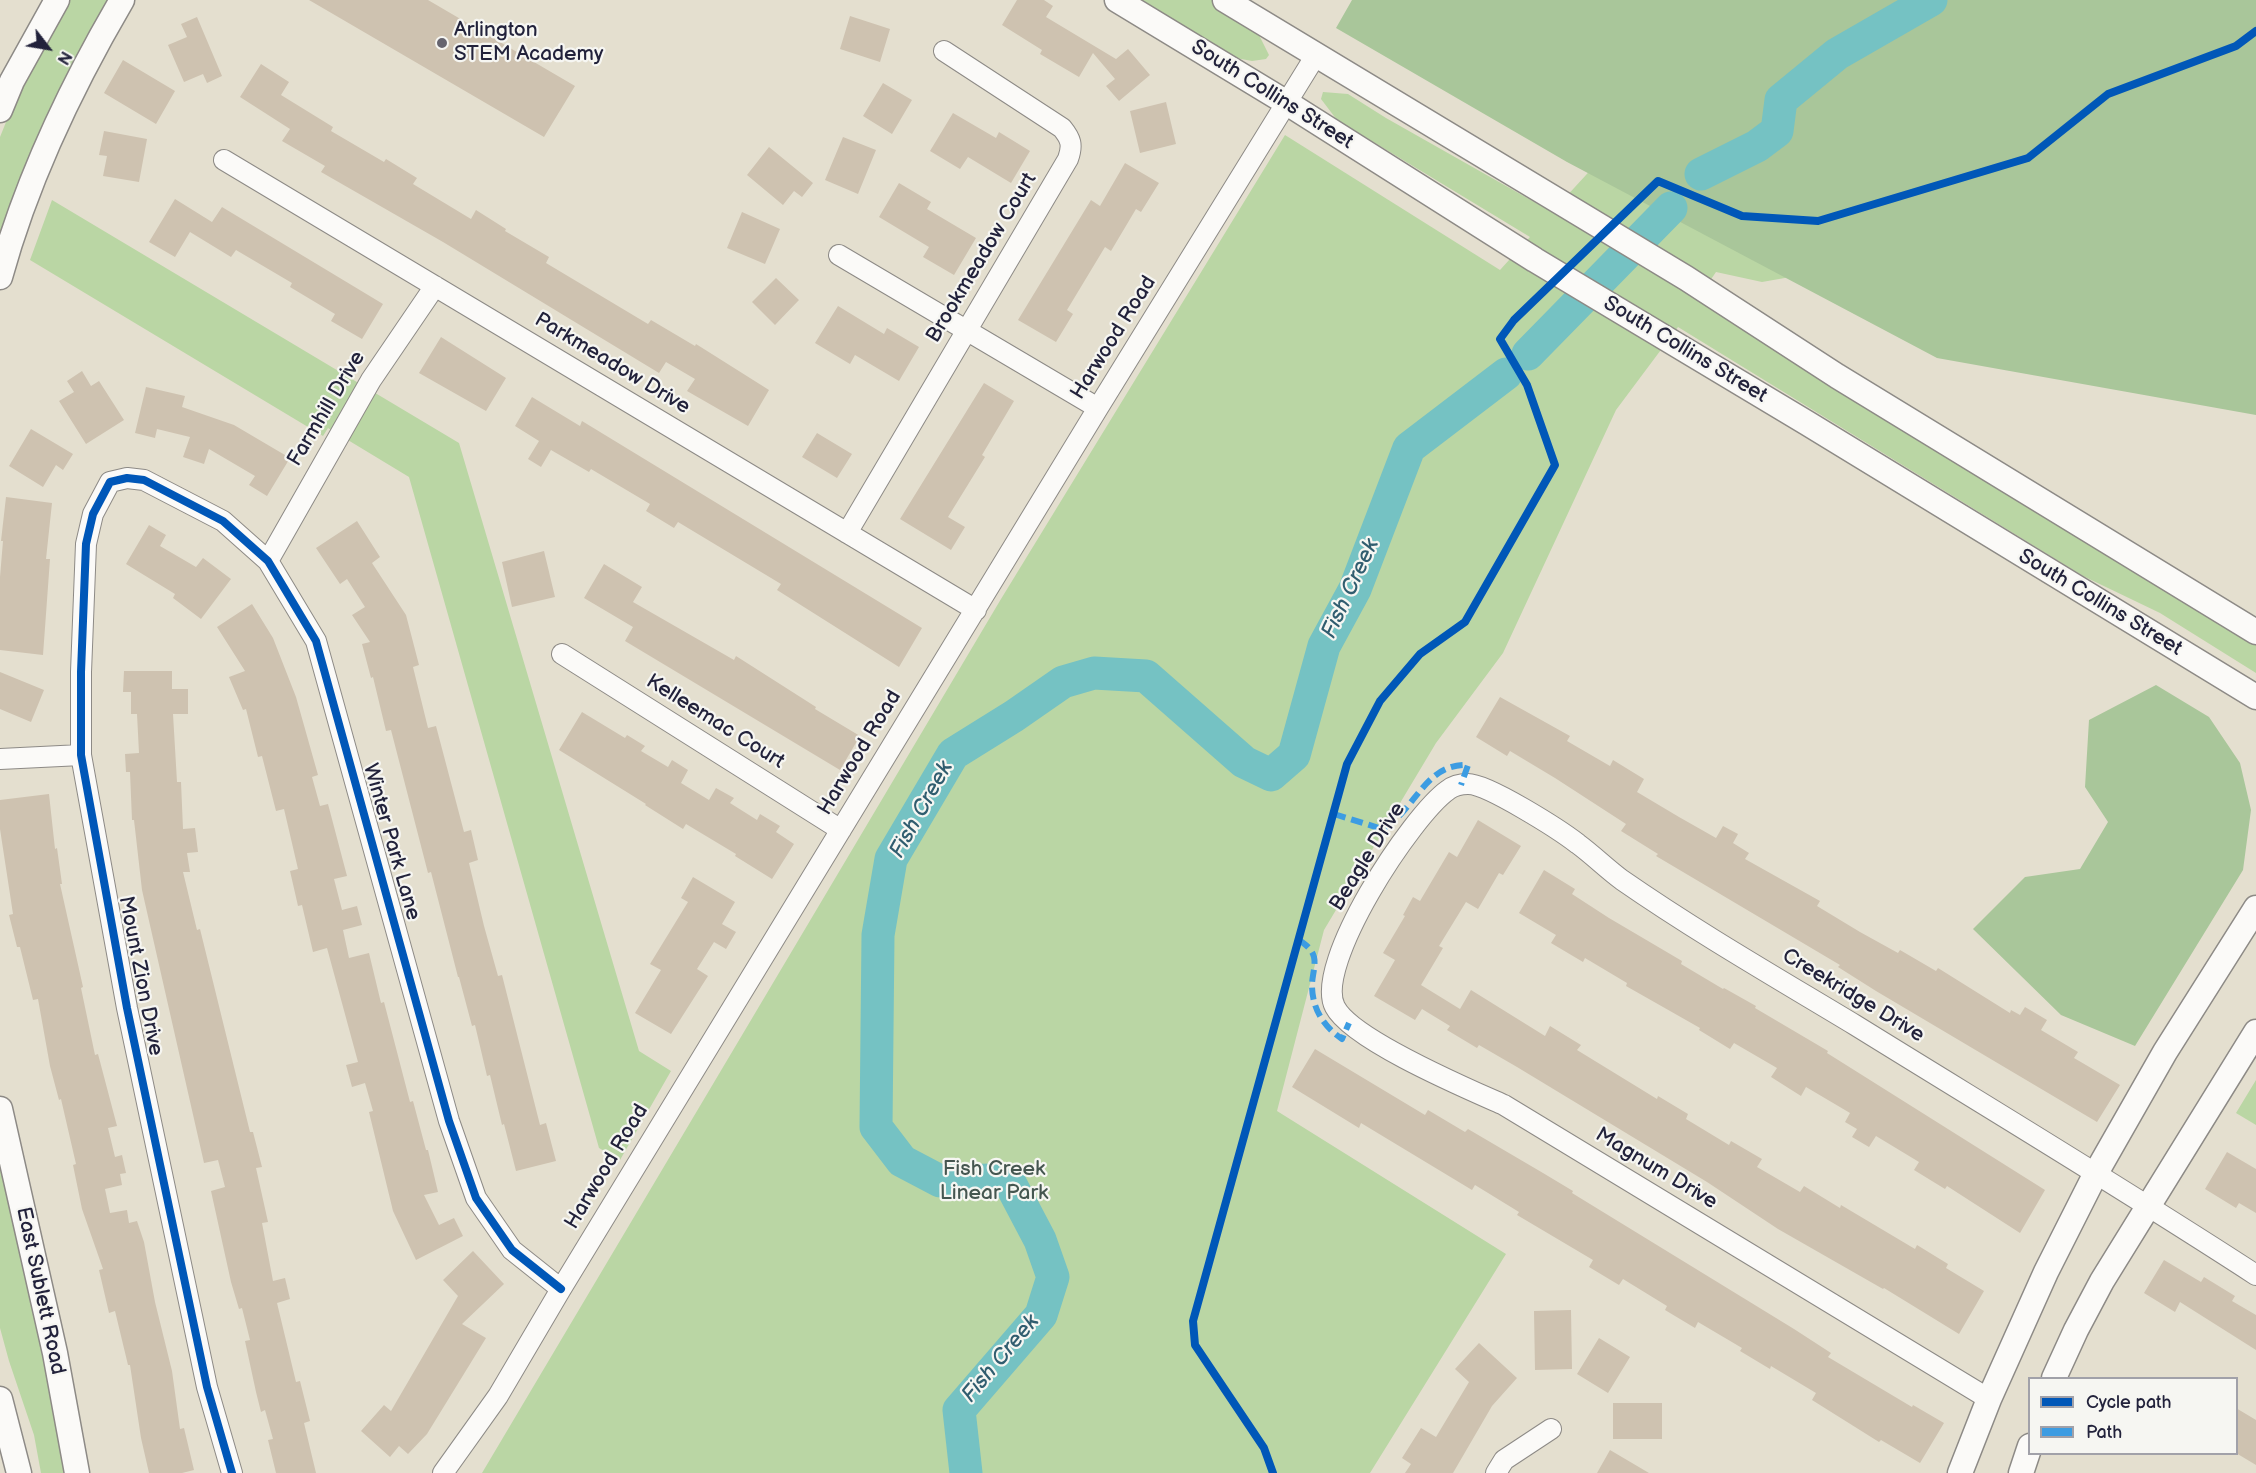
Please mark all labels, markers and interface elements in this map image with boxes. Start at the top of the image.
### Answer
north arrow [18,18,78,78]
place label: Arlington STEM Academy [454,18,603,68]
street label: South Collins Street [1186,35,1358,155]
marker: Arlington STEM Academy [435,36,449,50]
text: N [53,47,75,68]
street label: Brookmeadow Court [921,169,1043,347]
street label: Harwood Road [1066,271,1162,405]
street label: South Collins Street [1599,291,1771,409]
street label: Parkmeadow Drive [530,308,694,420]
street label: Farmhill Drive [283,347,371,471]
water label: Fish Creek [1316,535,1386,643]
street label: South Collins Street [2014,544,2186,662]
street label: Kelleemac Court [641,669,789,775]
street label: Harwood Road [813,686,907,820]
water label: Fish Creek [885,757,959,863]
street label: Winter Park Lane [357,761,425,923]
street label: Beagle Drive [1325,798,1411,916]
street label: Mount Zion Drive [112,894,168,1058]
street label: Creekridge Drive [1777,944,1929,1048]
street label: Harwood Road [560,1100,654,1234]
street label: Magnum Drive [1590,1123,1722,1215]
park label: Fish Creek Linear Park [940,1157,1048,1207]
street label: East Sublett Road [10,1205,70,1377]
water label: Fish Creek [957,1310,1045,1408]
legend [2028,1377,2238,1455]
text: Cycle path [2086,1392,2172,1413]
text: Path [2086,1422,2122,1443]

